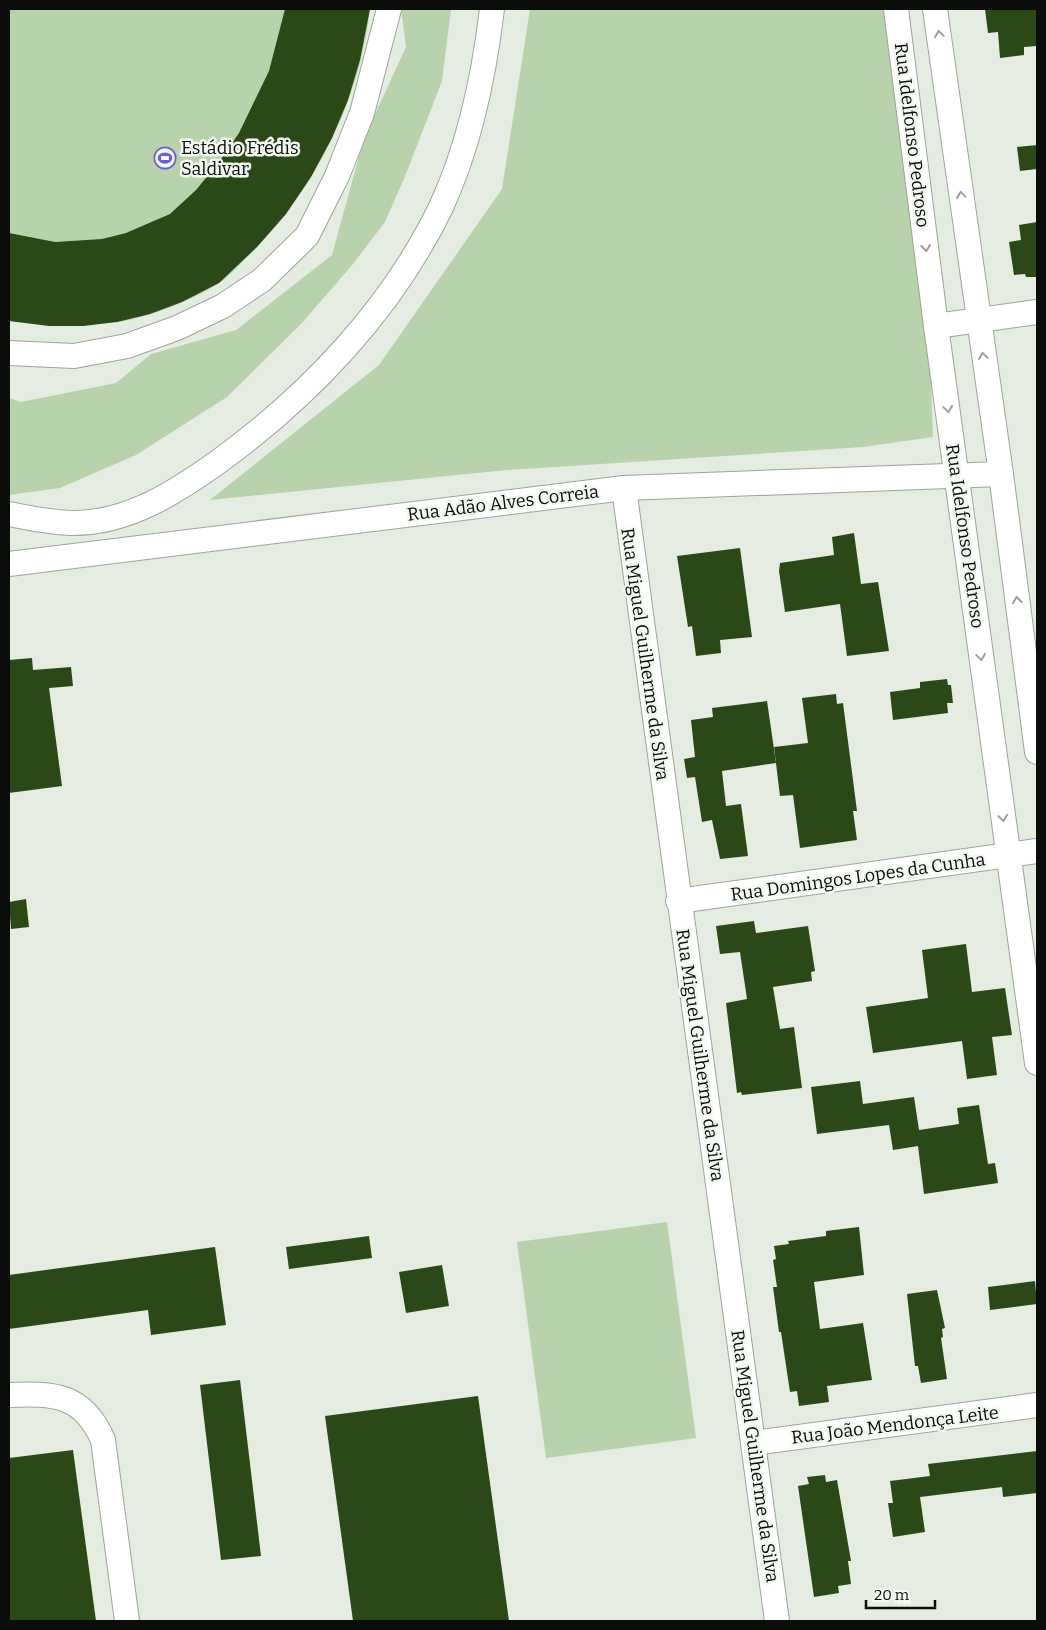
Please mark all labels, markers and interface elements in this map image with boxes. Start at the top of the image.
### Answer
one-way arrow [934,30,945,38]
street label: Rua Idelfonso Pedroso [890,41,934,229]
place label: Estádio Frédis Saldivar [181,137,299,180]
sports icon: Estádio Frédis Saldivar [153,146,177,170]
one-way arrow [956,191,967,199]
one-way arrow [920,244,931,252]
one-way arrow [979,352,989,361]
one-way arrow [942,405,952,413]
street label: Rua Idelfonso Pedroso [941,442,989,630]
street label: Rua Adão Alves Correia [406,480,600,526]
street label: Rua Miguel Guilherme da Silva [616,526,674,782]
one-way arrow [1012,595,1023,603]
one-way arrow [976,653,986,661]
one-way arrow [998,814,1008,822]
street label: Rua Domingos Lopes da Cunha [729,848,987,906]
street label: Rua Miguel Guilherme da Silva [671,927,729,1183]
street label: Rua Miguel Guilherme da Silva [726,1328,784,1584]
street label: Rua João Mendonça Leite [790,1401,1000,1449]
scale bar [866,1578,935,1610]
text: 20 m [874,1586,910,1604]

